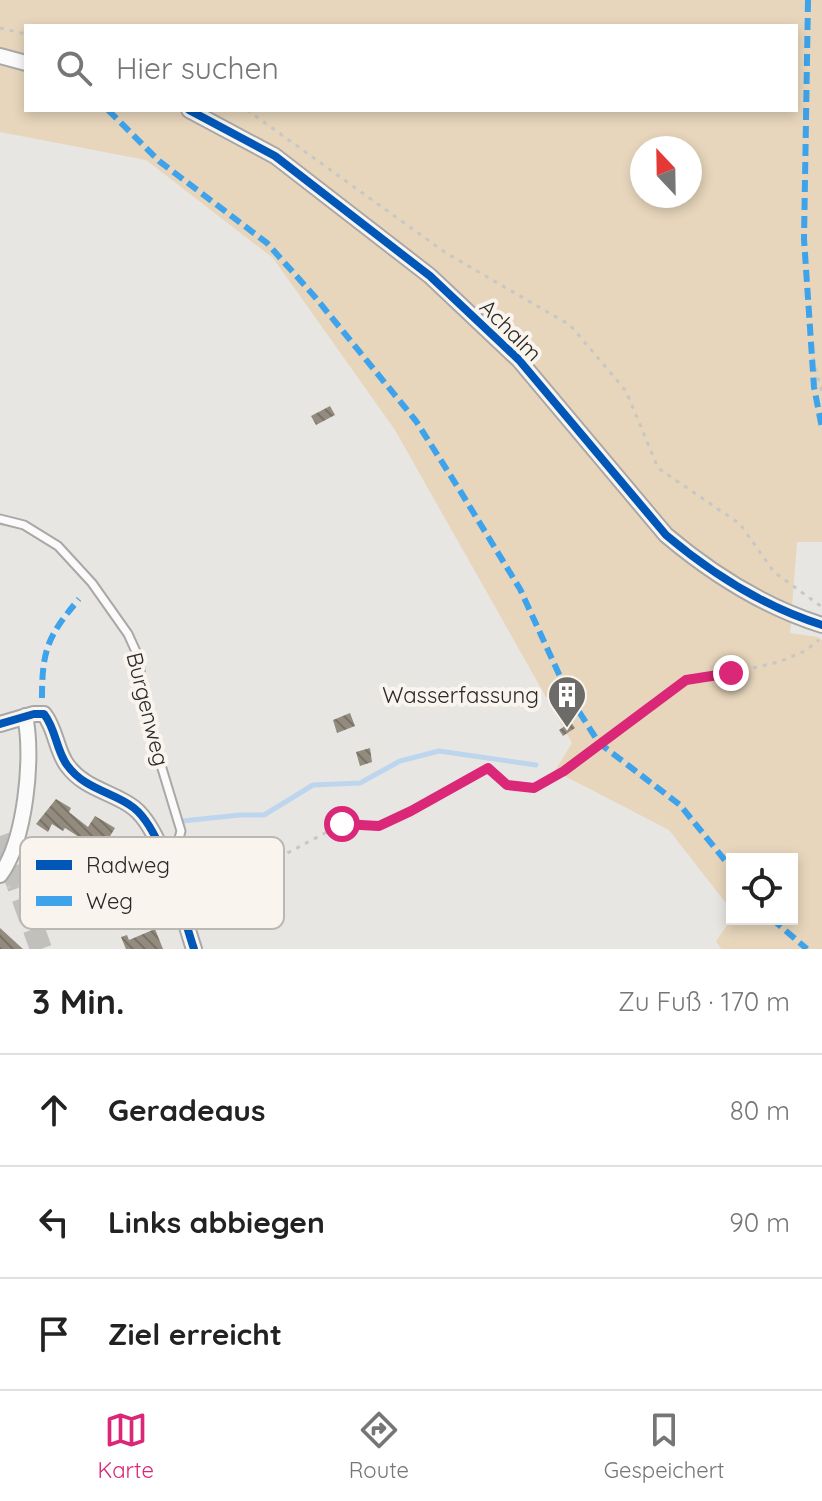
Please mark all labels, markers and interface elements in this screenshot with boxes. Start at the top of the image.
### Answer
search box [24,24,798,112]
icon: search [52,46,96,90]
text: Hier suchen [116,49,279,87]
north arrow [630,136,702,208]
street label: Achalm [474,293,548,367]
street label: Burgenweg [120,649,176,769]
route end [713,655,749,691]
building icon: Wasserfassung [546,674,588,729]
place label: Wasserfassung [382,681,539,709]
route start [324,806,360,842]
legend [20,837,284,929]
text: Radweg [86,851,170,879]
map controls [726,853,798,925]
button: locate [726,853,798,925]
text: Weg [86,887,133,915]
text: 3 Min. [32,980,124,1023]
text: Zu Fuß · 170 m [618,985,790,1018]
icon: ahead [32,1088,76,1132]
text: Geradeaus [108,1091,265,1129]
text: 80 m [730,1094,790,1127]
icon: left [32,1200,76,1244]
text: Links abbiegen [108,1203,325,1241]
text: 90 m [729,1206,790,1239]
icon: arrive [32,1312,76,1356]
text: Ziel erreicht [108,1315,282,1353]
tab: Karte [97,1408,154,1484]
tab: Route [349,1408,409,1484]
tab: Gespeichert [604,1408,725,1484]

